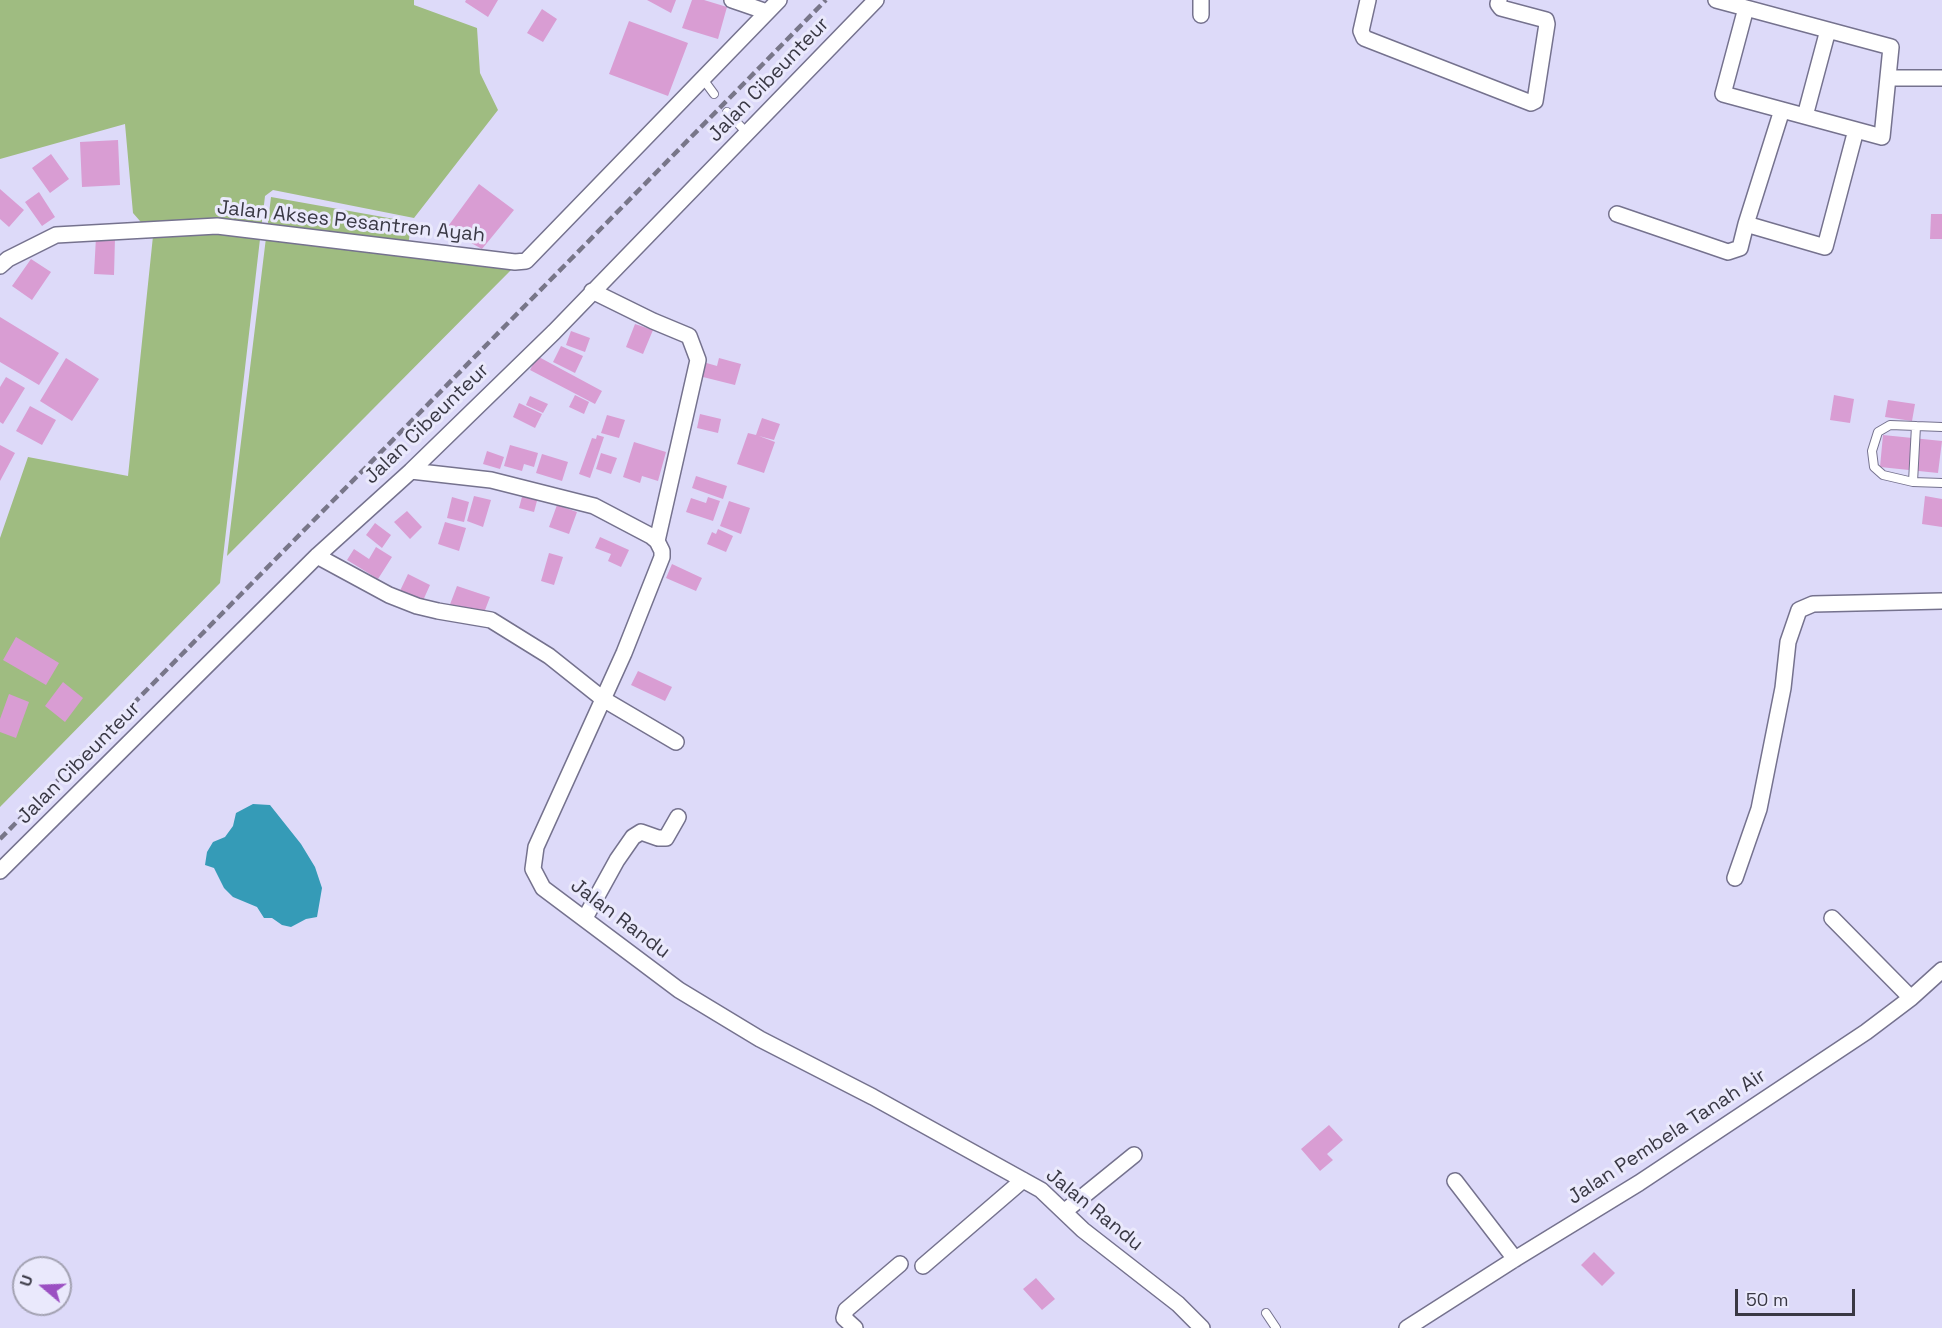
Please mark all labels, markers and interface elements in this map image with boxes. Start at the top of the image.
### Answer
street label: Jalan Cibeunteur [703,13,835,147]
street label: Jalan Akses Pesantren Ayah [216,196,486,248]
street label: Jalan Cibeunteur [360,358,494,490]
street label: Jalan Cibeunteur [13,697,145,829]
street label: Jalan Randu [566,874,674,964]
street label: Jalan Pembela Tanah Air [1563,1064,1771,1210]
street label: Jalan Randu [1041,1163,1147,1257]
north arrow [12,1256,72,1316]
text: U [15,1272,38,1289]
scale bar [1738,1277,1858,1315]
text: 50 m [1746,1288,1788,1311]

